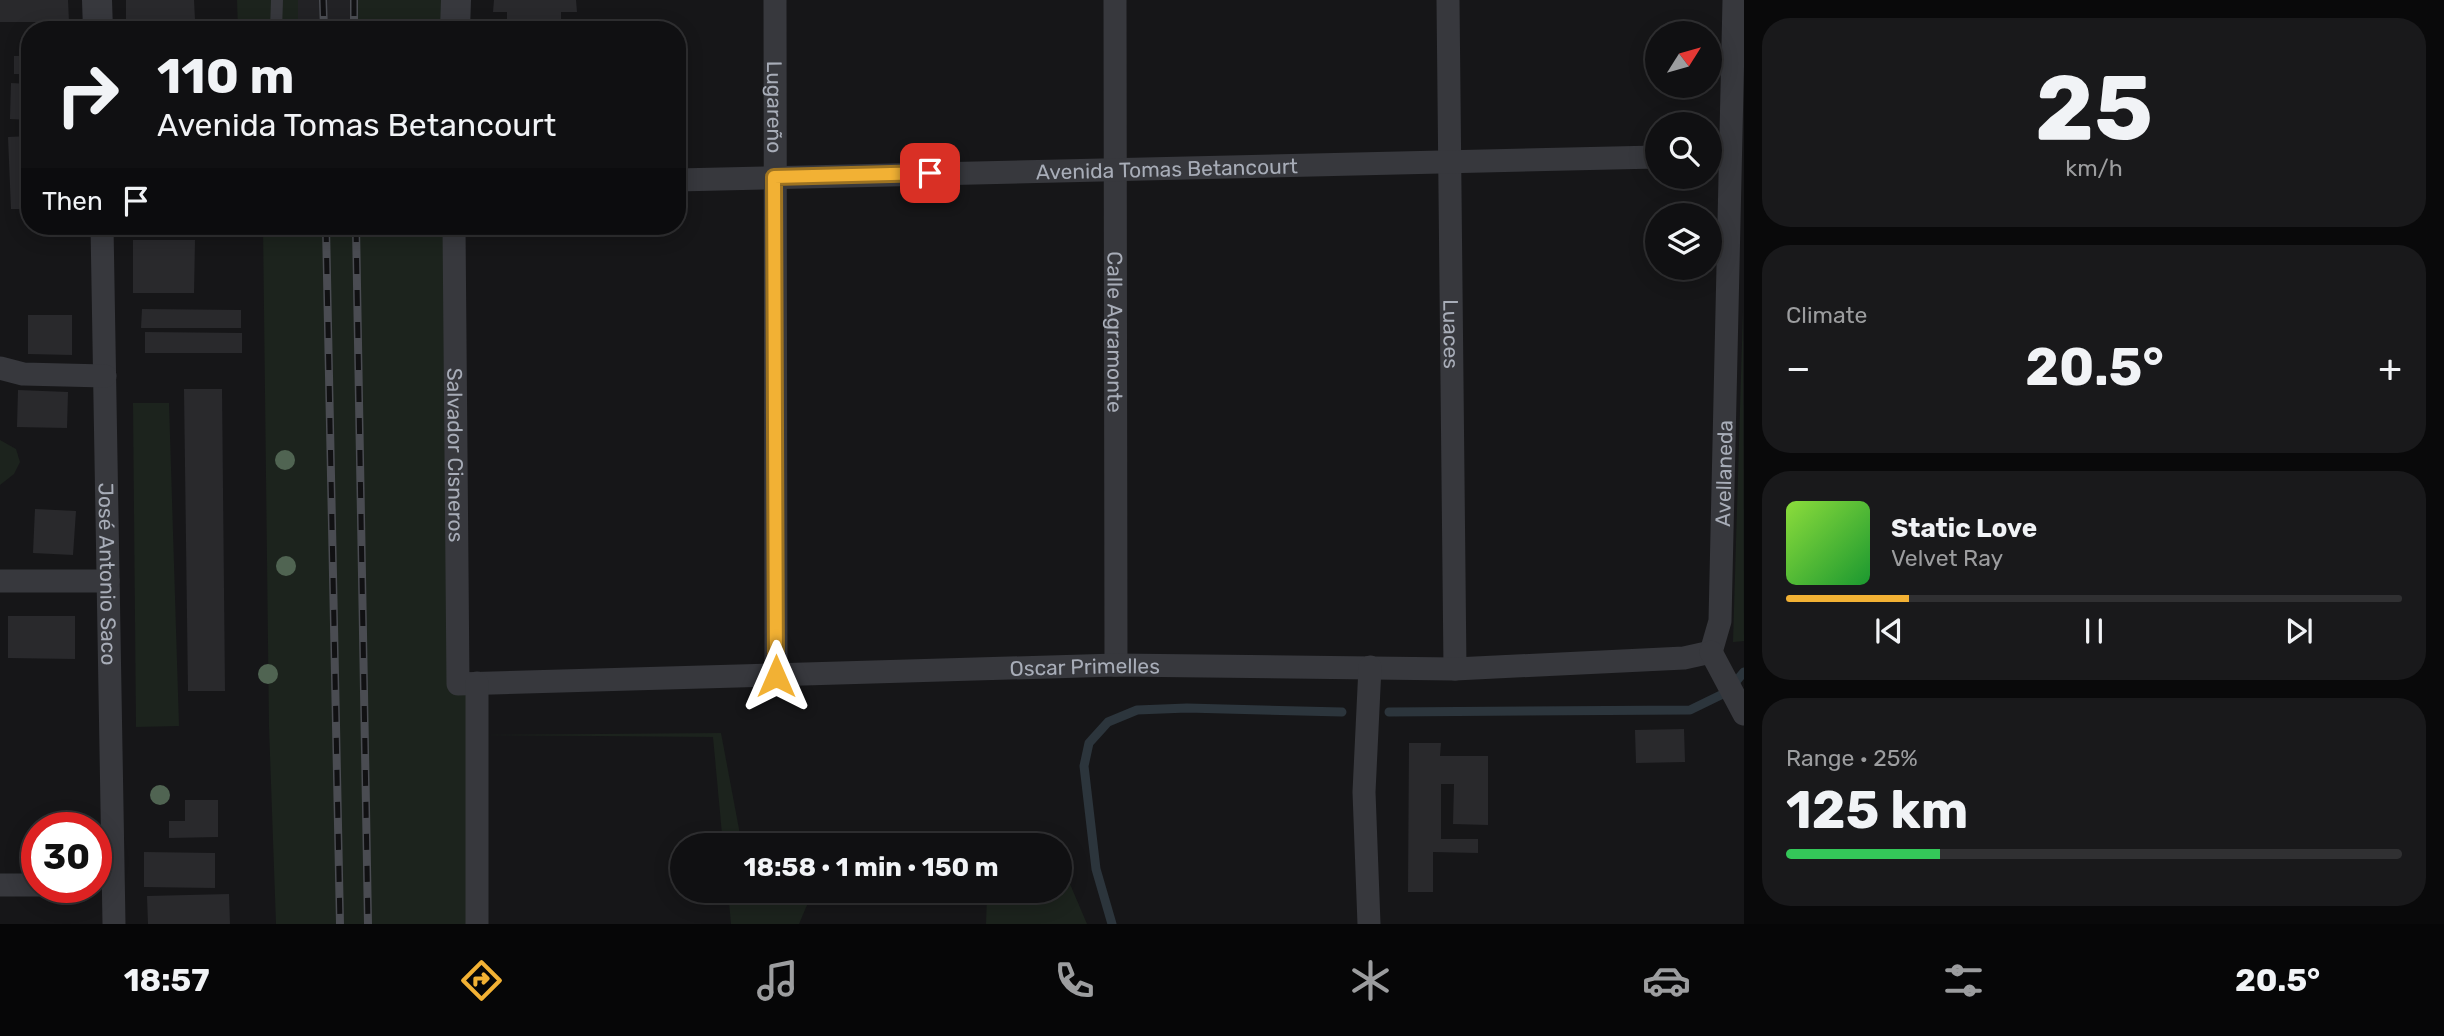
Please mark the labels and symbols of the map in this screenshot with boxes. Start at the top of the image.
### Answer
north arrow [1645,21,1722,98]
street label: Lugareño [763,61,788,153]
pin [900,143,960,203]
street label: Avenida Tomas Betancourt [1036,153,1298,184]
street label: Calle Agramonte [1103,251,1128,413]
street label: Luaces [1439,299,1464,369]
street label: Salvador Cisneros [443,368,469,542]
street label: Avellaneda [1710,420,1737,527]
street label: José Antonio Saco [94,482,122,666]
position arrow [739,639,813,713]
street label: Oscar Primelles [1009,652,1160,681]
speed limit sign: 30 [21,812,112,903]

